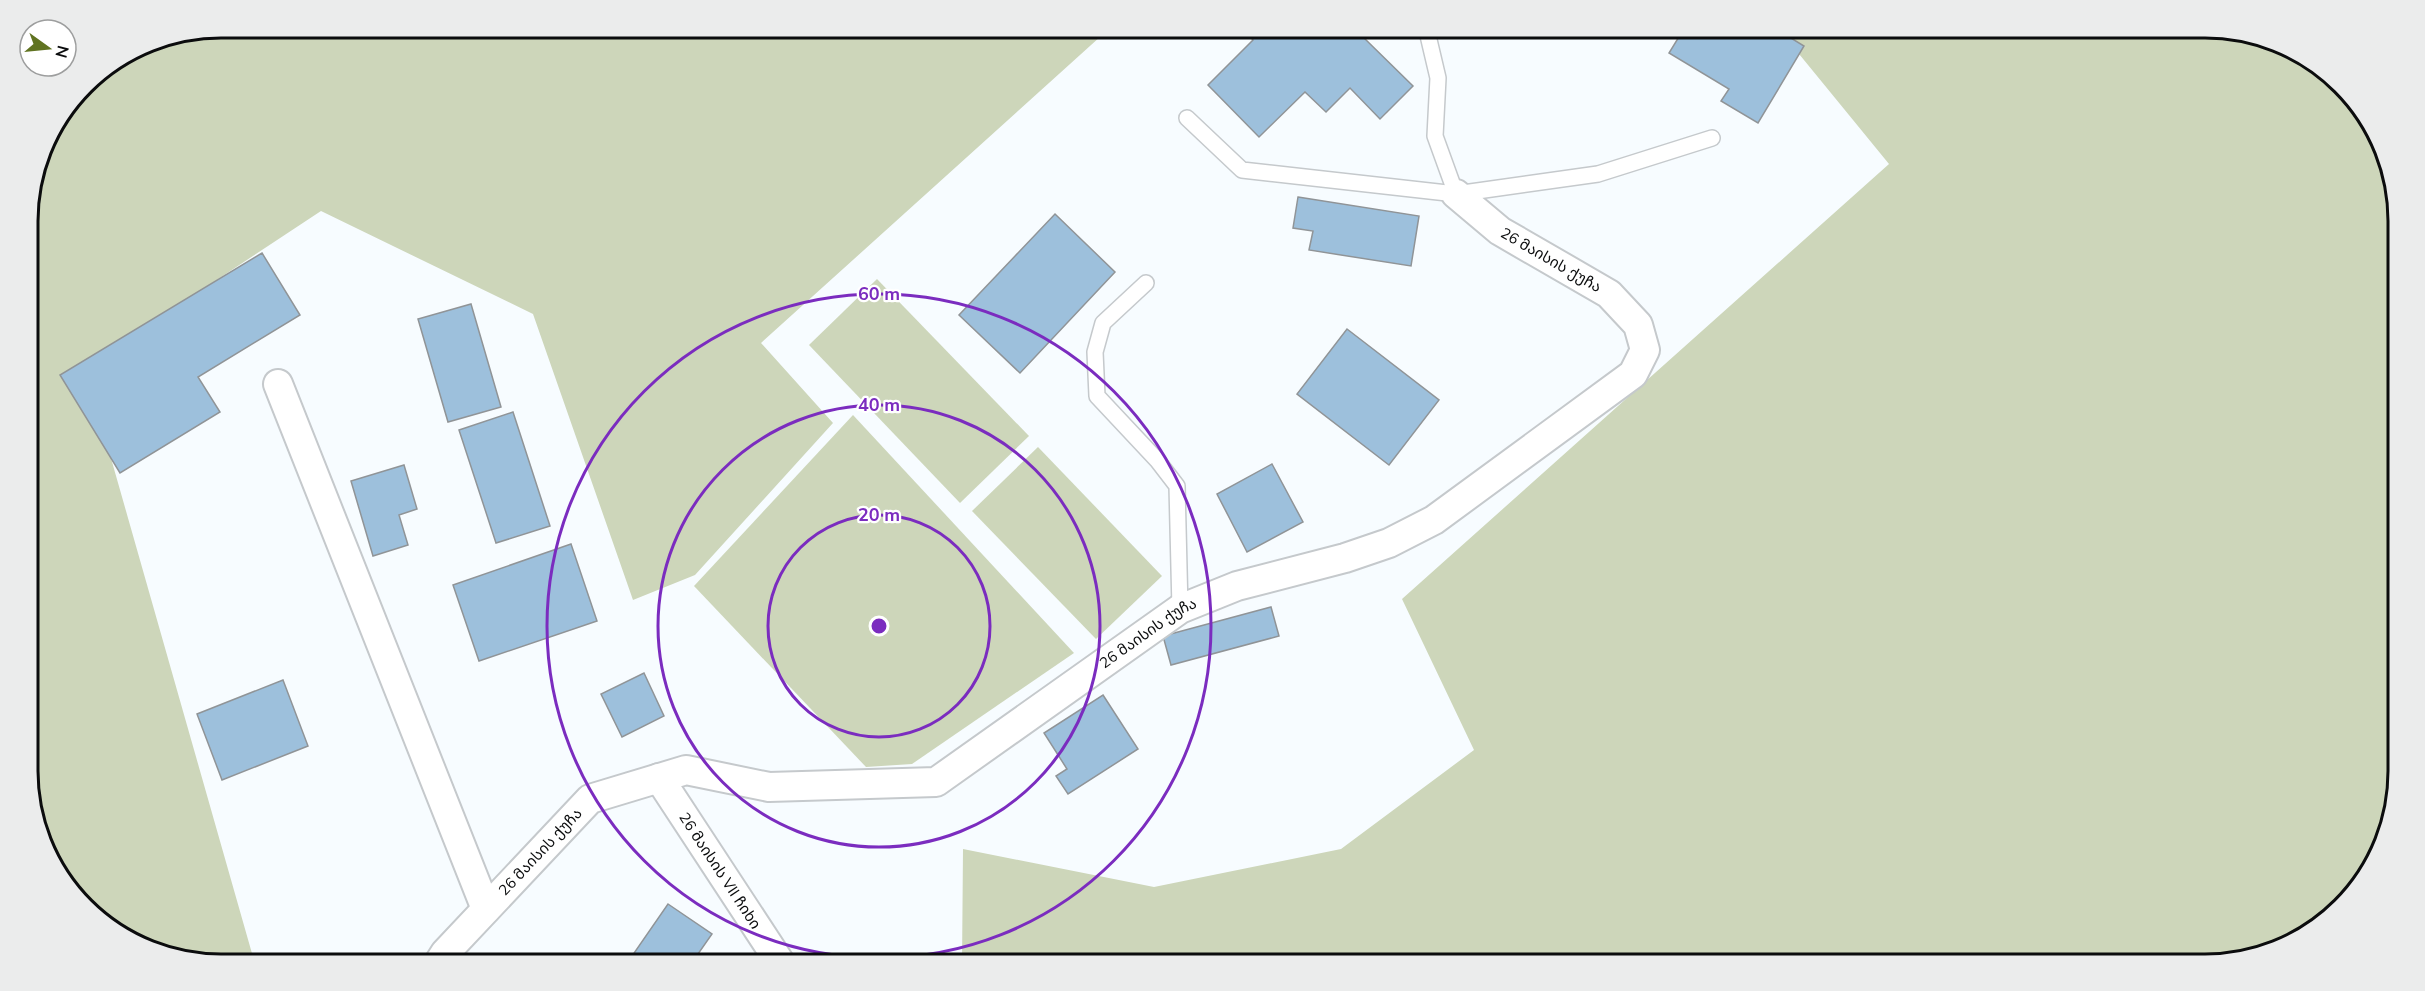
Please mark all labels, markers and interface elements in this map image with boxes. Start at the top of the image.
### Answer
north arrow [18,18,78,78]
text: N [49,43,74,60]
street label: 26 მაისის ქუჩა [1497,223,1605,297]
text: 60 m [858,282,900,306]
text: 40 m [858,393,900,417]
text: 20 m [858,503,900,527]
street label: 26 მაისის ქუჩა [1095,593,1200,673]
centre of rings [869,616,889,636]
street label: 26 მაისის ქუჩა [494,804,586,900]
street label: 26 მაისის VII ჩიხი [674,809,765,933]

